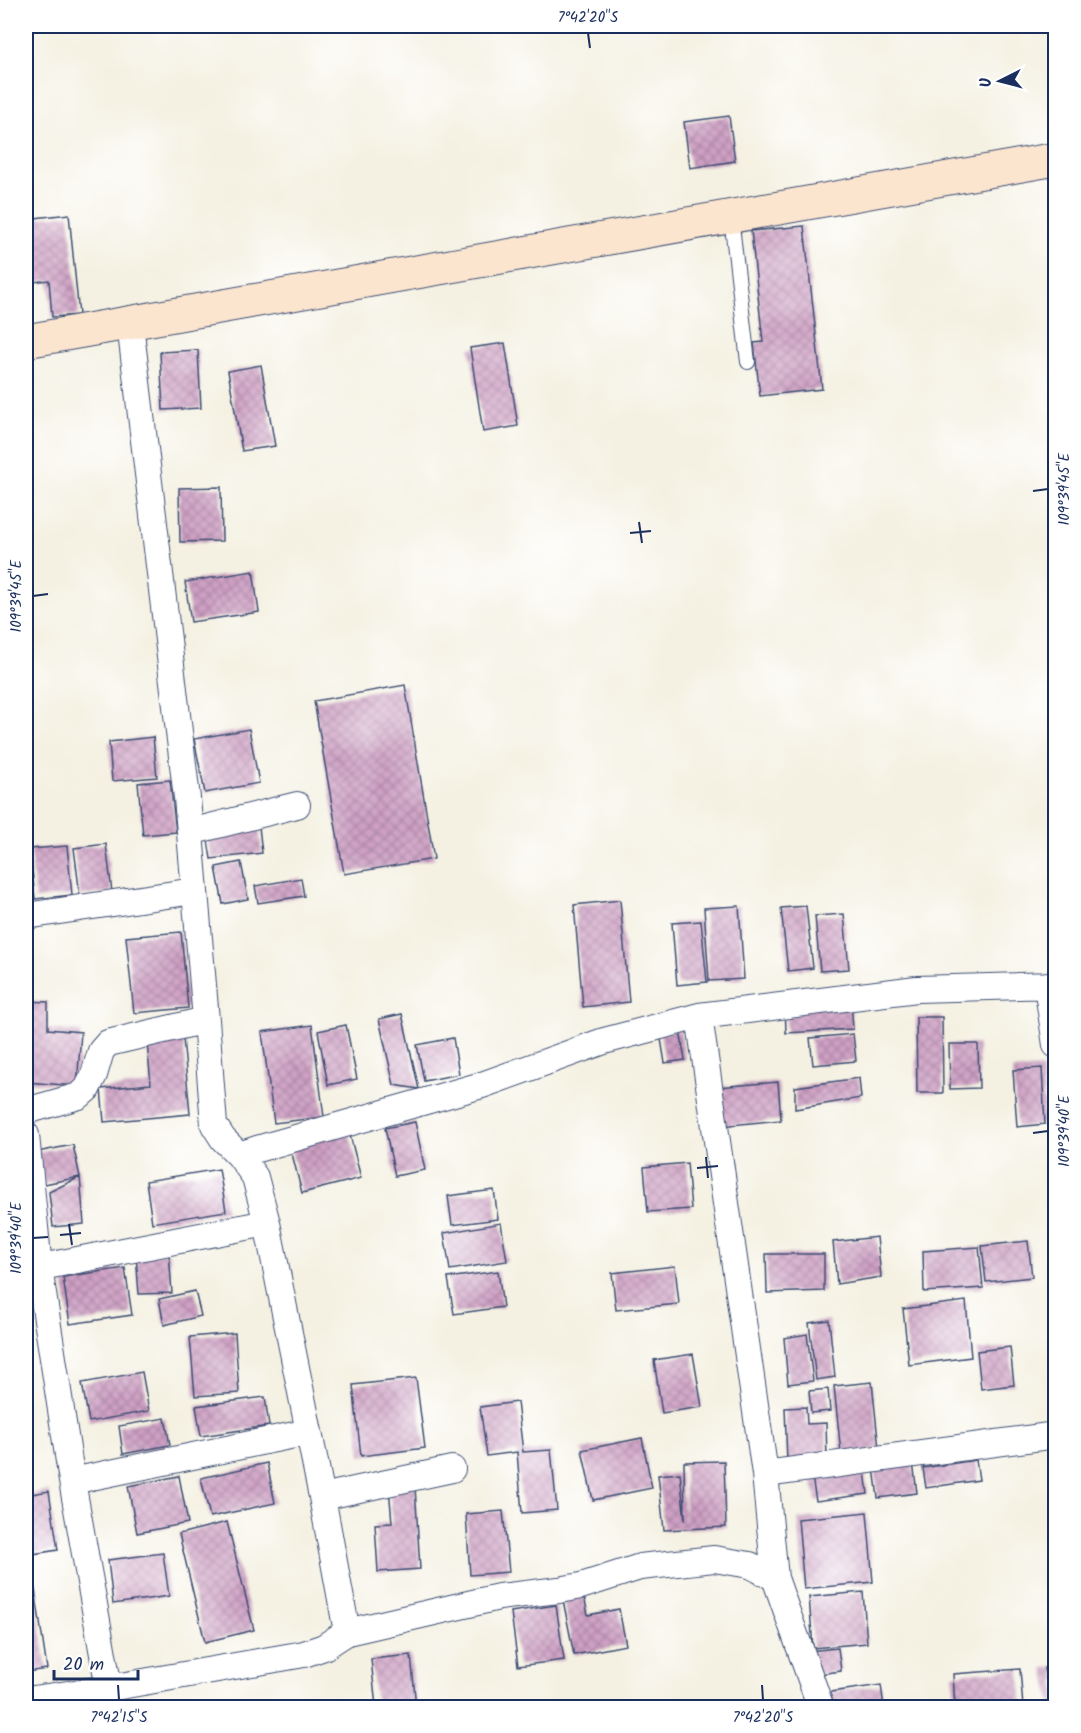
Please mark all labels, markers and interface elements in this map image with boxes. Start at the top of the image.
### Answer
text: 7°42'20"S [558,6,618,30]
north arrow [970,51,1030,111]
text: U [974,76,1000,88]
text: 109°39'45"E [1053,451,1077,525]
text: 109°39'45"E [5,558,29,632]
text: 109°39'40"E [1053,1094,1077,1167]
text: 109°39'40"E [5,1201,29,1274]
scale bar [54,1643,138,1681]
text: 20 m [63,1651,104,1680]
text: 7°42'15"S [91,1706,147,1730]
text: 7°42'20"S [733,1706,793,1730]

